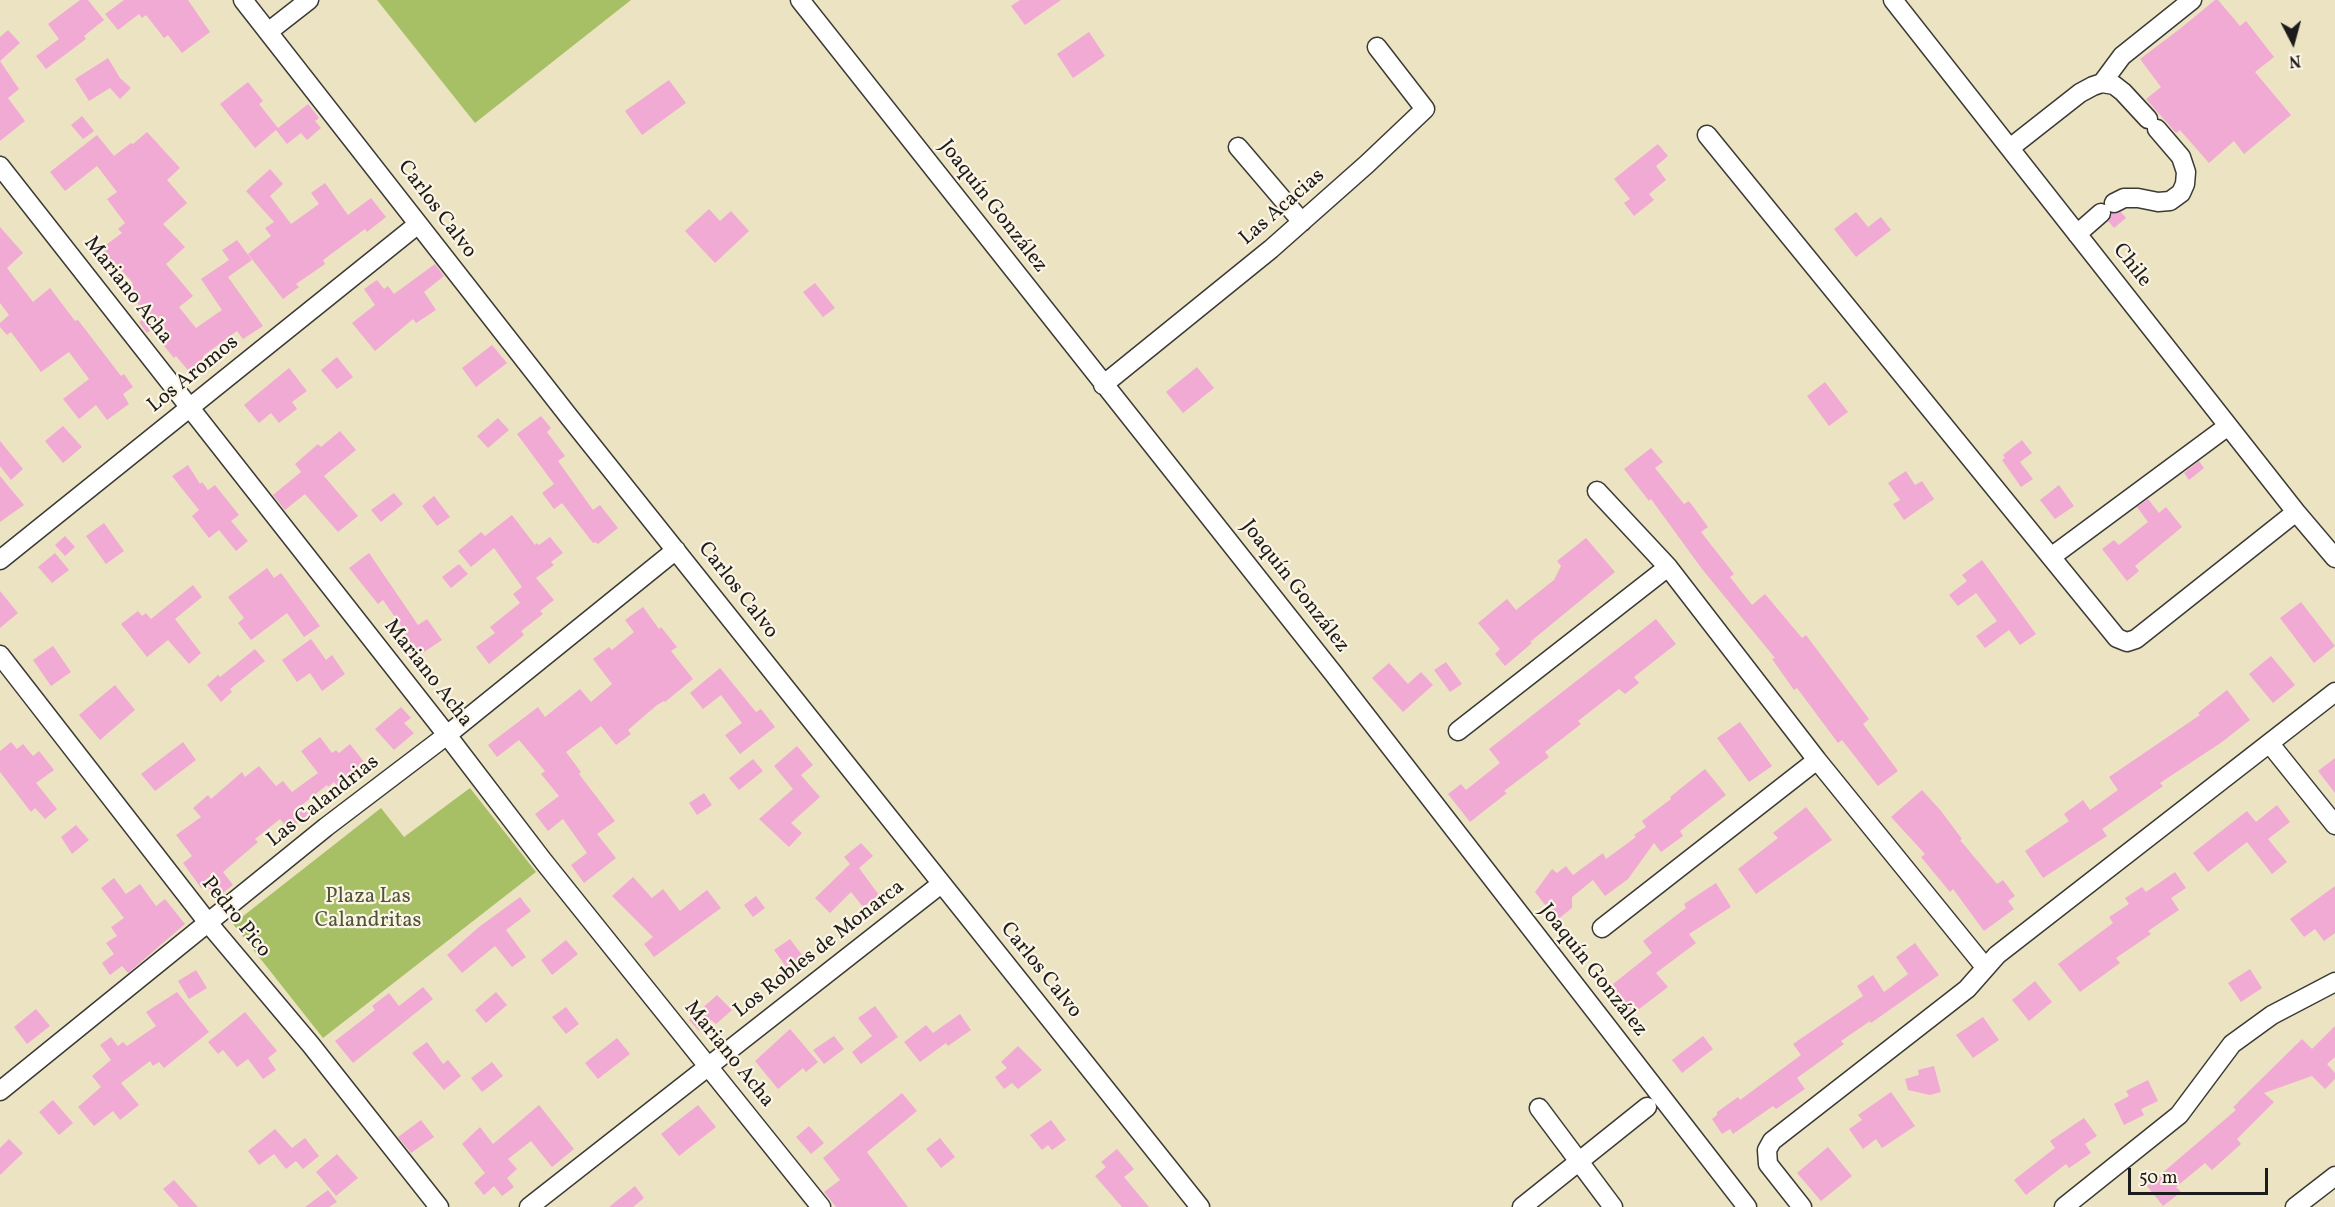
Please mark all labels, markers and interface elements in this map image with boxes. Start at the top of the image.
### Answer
north arrow [2263,12,2323,72]
text: N [2288,48,2302,71]
street label: Joaquín González [932,136,1052,278]
street label: Carlos Calvo [391,156,481,264]
street label: Las Acacias [1235,164,1331,252]
street label: Mariano Acha [77,232,177,350]
street label: Chile [2106,239,2156,293]
street label: Los Aromos [143,331,245,419]
street label: Joaquín González [1234,516,1354,658]
street label: Carlos Calvo [691,537,783,645]
street label: Mariano Acha [377,615,477,733]
street label: Las Calandrias [263,750,385,854]
street label: Pedro Pico [195,872,275,964]
street label: Los Robles de Monarca [730,876,910,1024]
park label: Plaza Las Calandritas [314,885,422,935]
street label: Joaquín González [1532,900,1652,1042]
street label: Carlos Calvo [994,918,1086,1024]
street label: Mariano Acha [677,997,779,1113]
scale bar [2131,1156,2270,1194]
text: 50 m [2139,1166,2178,1191]

